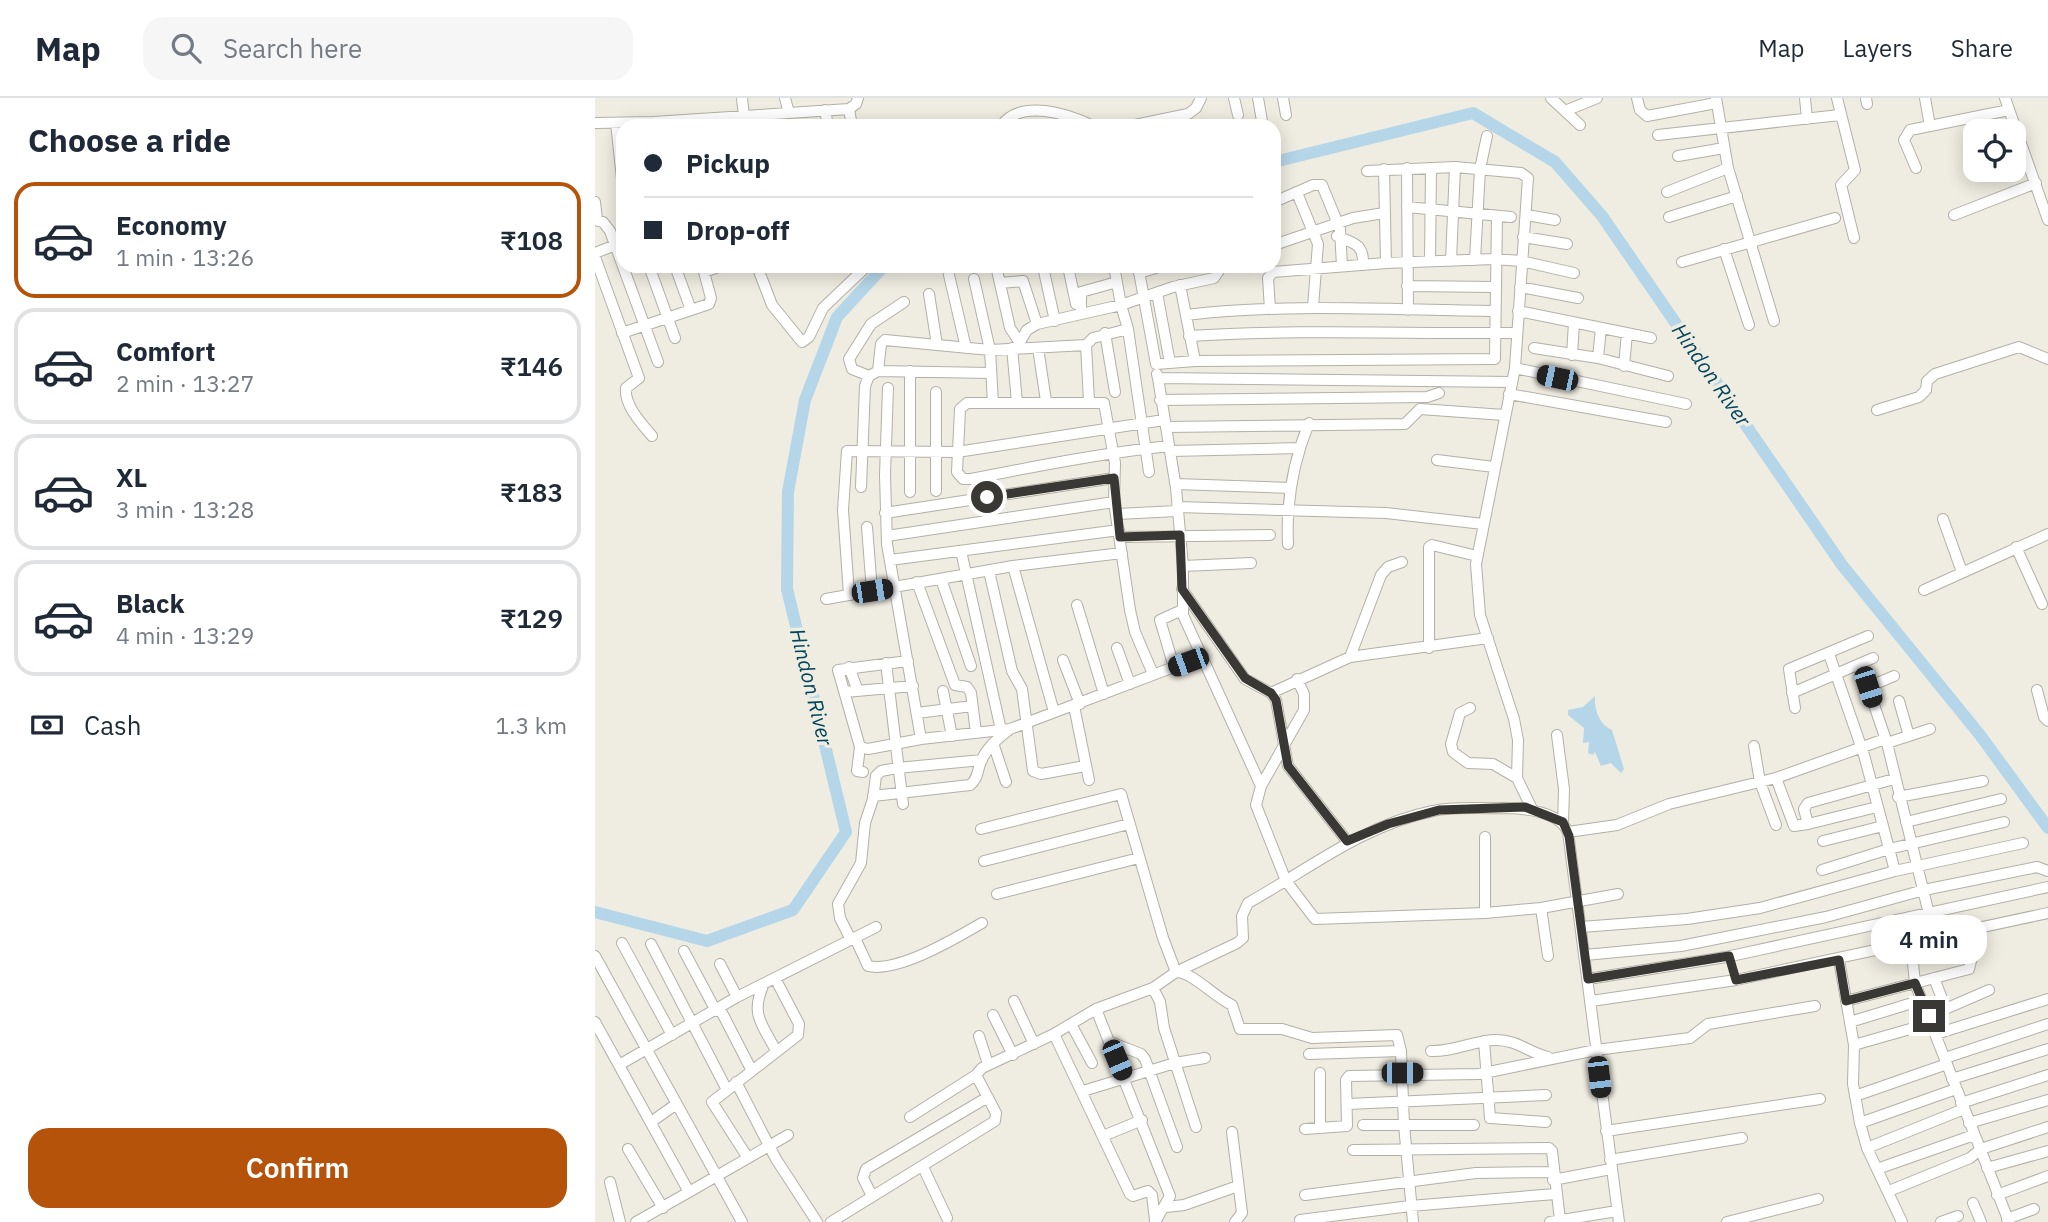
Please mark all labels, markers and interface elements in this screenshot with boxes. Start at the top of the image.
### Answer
search box [143,17,633,80]
text: Map [35,27,101,70]
icon: search [167,29,205,67]
text: Search here [223,31,362,65]
text: Map [1758,32,1805,64]
text: Layers [1843,32,1913,64]
text: Share [1951,32,2013,64]
text: Choose a ride [28,119,231,161]
map controls [1963,119,2026,182]
button: locate [1963,119,2026,182]
text: Pickup [686,146,770,180]
text: Economy [116,208,227,242]
icon: car [32,209,95,272]
text: Drop-off [686,213,789,247]
text: ₹108 [500,223,563,257]
text: 1 min · 13:26 [116,242,254,272]
water label: Hindon River [1666,317,1758,432]
text: Comfort [116,334,215,368]
icon: car [32,335,95,398]
text: ₹146 [500,349,563,383]
car [1535,363,1580,393]
text: 2 min · 13:27 [116,368,254,398]
text: XL [116,460,147,494]
icon: car [32,461,95,524]
text: ₹183 [500,475,563,509]
route start [971,481,1003,513]
text: 3 min · 13:28 [116,494,254,524]
car [850,577,895,605]
text: Black [116,586,184,620]
icon: car [32,587,95,650]
text: ₹129 [500,601,563,635]
text: 4 min · 13:29 [116,620,254,650]
water label: Hindon River [784,625,840,749]
car [1165,645,1212,679]
car [1852,664,1885,710]
icon: cash [28,706,66,744]
text: Cash [84,708,141,742]
text: 1.3 km [496,710,567,740]
callout: 4 min [1871,914,1987,964]
text: 4 min [1899,924,1959,954]
route end [1913,1000,1945,1032]
car [1100,1037,1135,1083]
car [1587,1055,1612,1099]
car [1382,1063,1424,1084]
button: Confirm [28,1128,567,1208]

